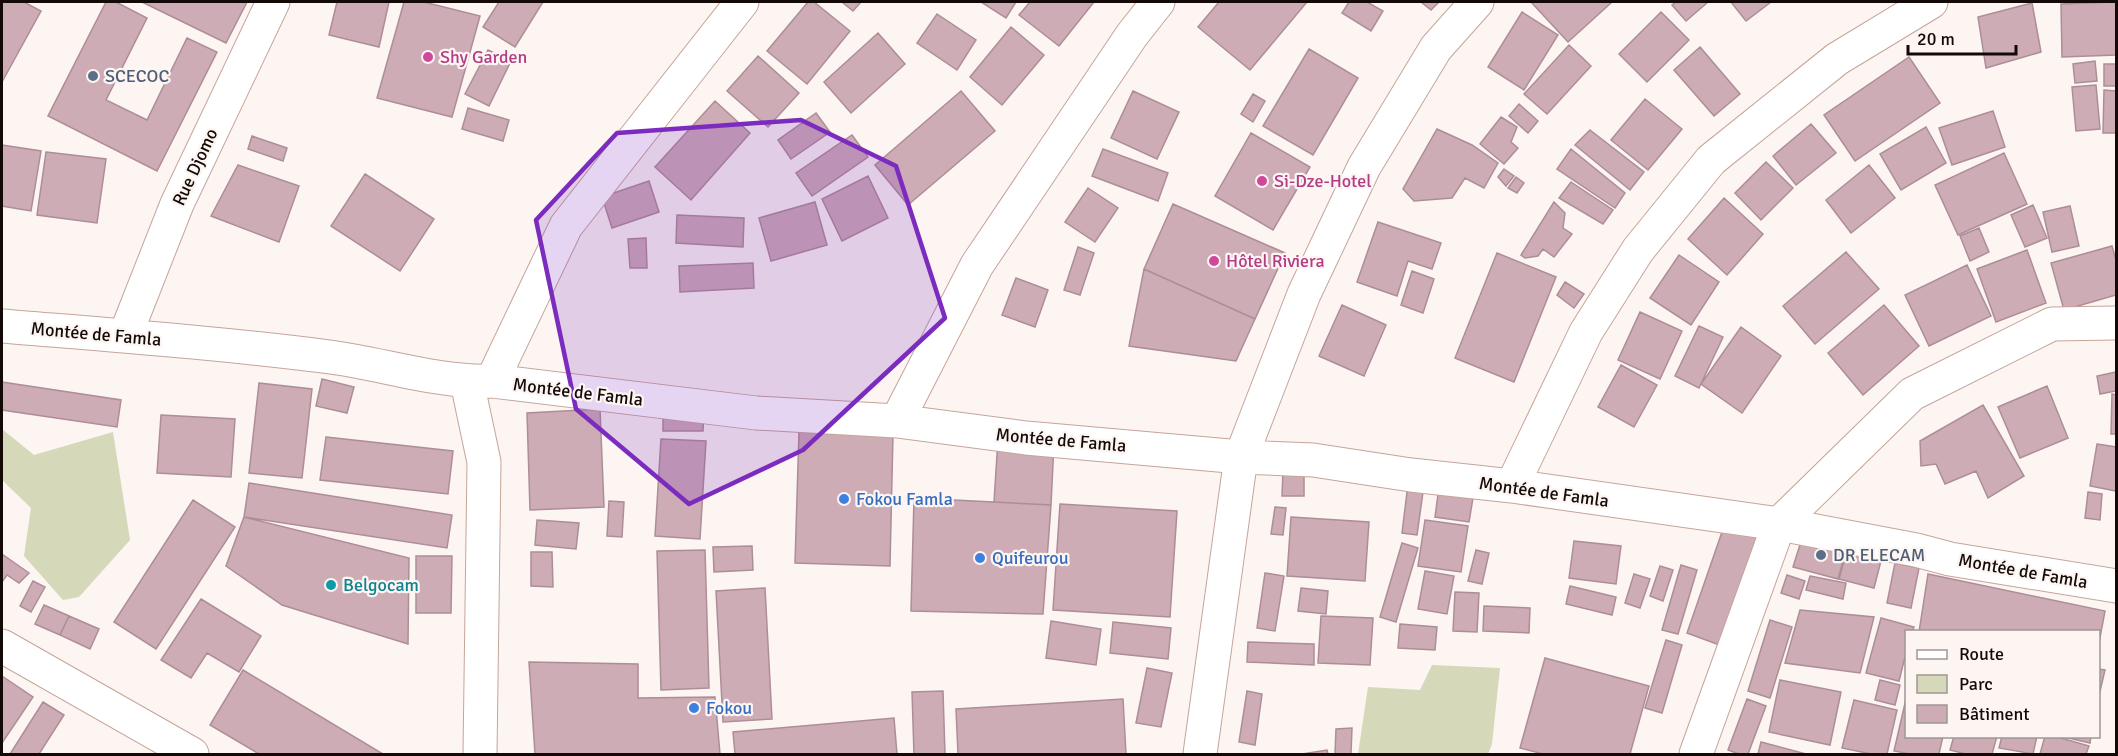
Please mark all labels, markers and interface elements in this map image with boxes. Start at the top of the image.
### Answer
scale bar [1908,18,2016,56]
text: 20 m [1917,28,1955,50]
place label: Shy Garden [440,46,527,68]
marker: Shy Garden [421,50,435,64]
place label: SCECOC [105,65,169,87]
marker: SCECOC [86,69,100,83]
street label: Rue Djomo [168,125,222,209]
place label: Si-Dze-Hotel [1274,170,1371,192]
marker: Si-Dze-Hotel [1255,174,1269,188]
place label: Hôtel Riviera [1226,250,1325,272]
marker: Hôtel Riviera [1207,254,1221,268]
street label: Montée de Famla [30,317,162,351]
street label: Montée de Famla [512,373,644,411]
street label: Montée de Famla [995,423,1127,457]
street label: Montée de Famla [1478,472,1610,512]
place label: Fokou Famla [856,488,953,510]
marker: Fokou Famla [837,492,851,506]
place label: DR ELECAM [1833,544,1925,566]
place label: Quifeurou [992,547,1069,569]
marker: DR ELECAM [1814,548,1828,562]
street label: Montée de Famla [1957,549,2089,593]
marker: Quifeurou [973,551,987,565]
place label: Belgocam [343,574,419,596]
marker: Belgocam [324,578,338,592]
legend [1905,630,2100,738]
text: Route [1959,643,2004,665]
text: Parc [1959,673,1993,695]
place label: Fokou [706,697,752,719]
marker: Fokou [687,701,701,715]
text: Bâtiment [1959,703,2030,725]

